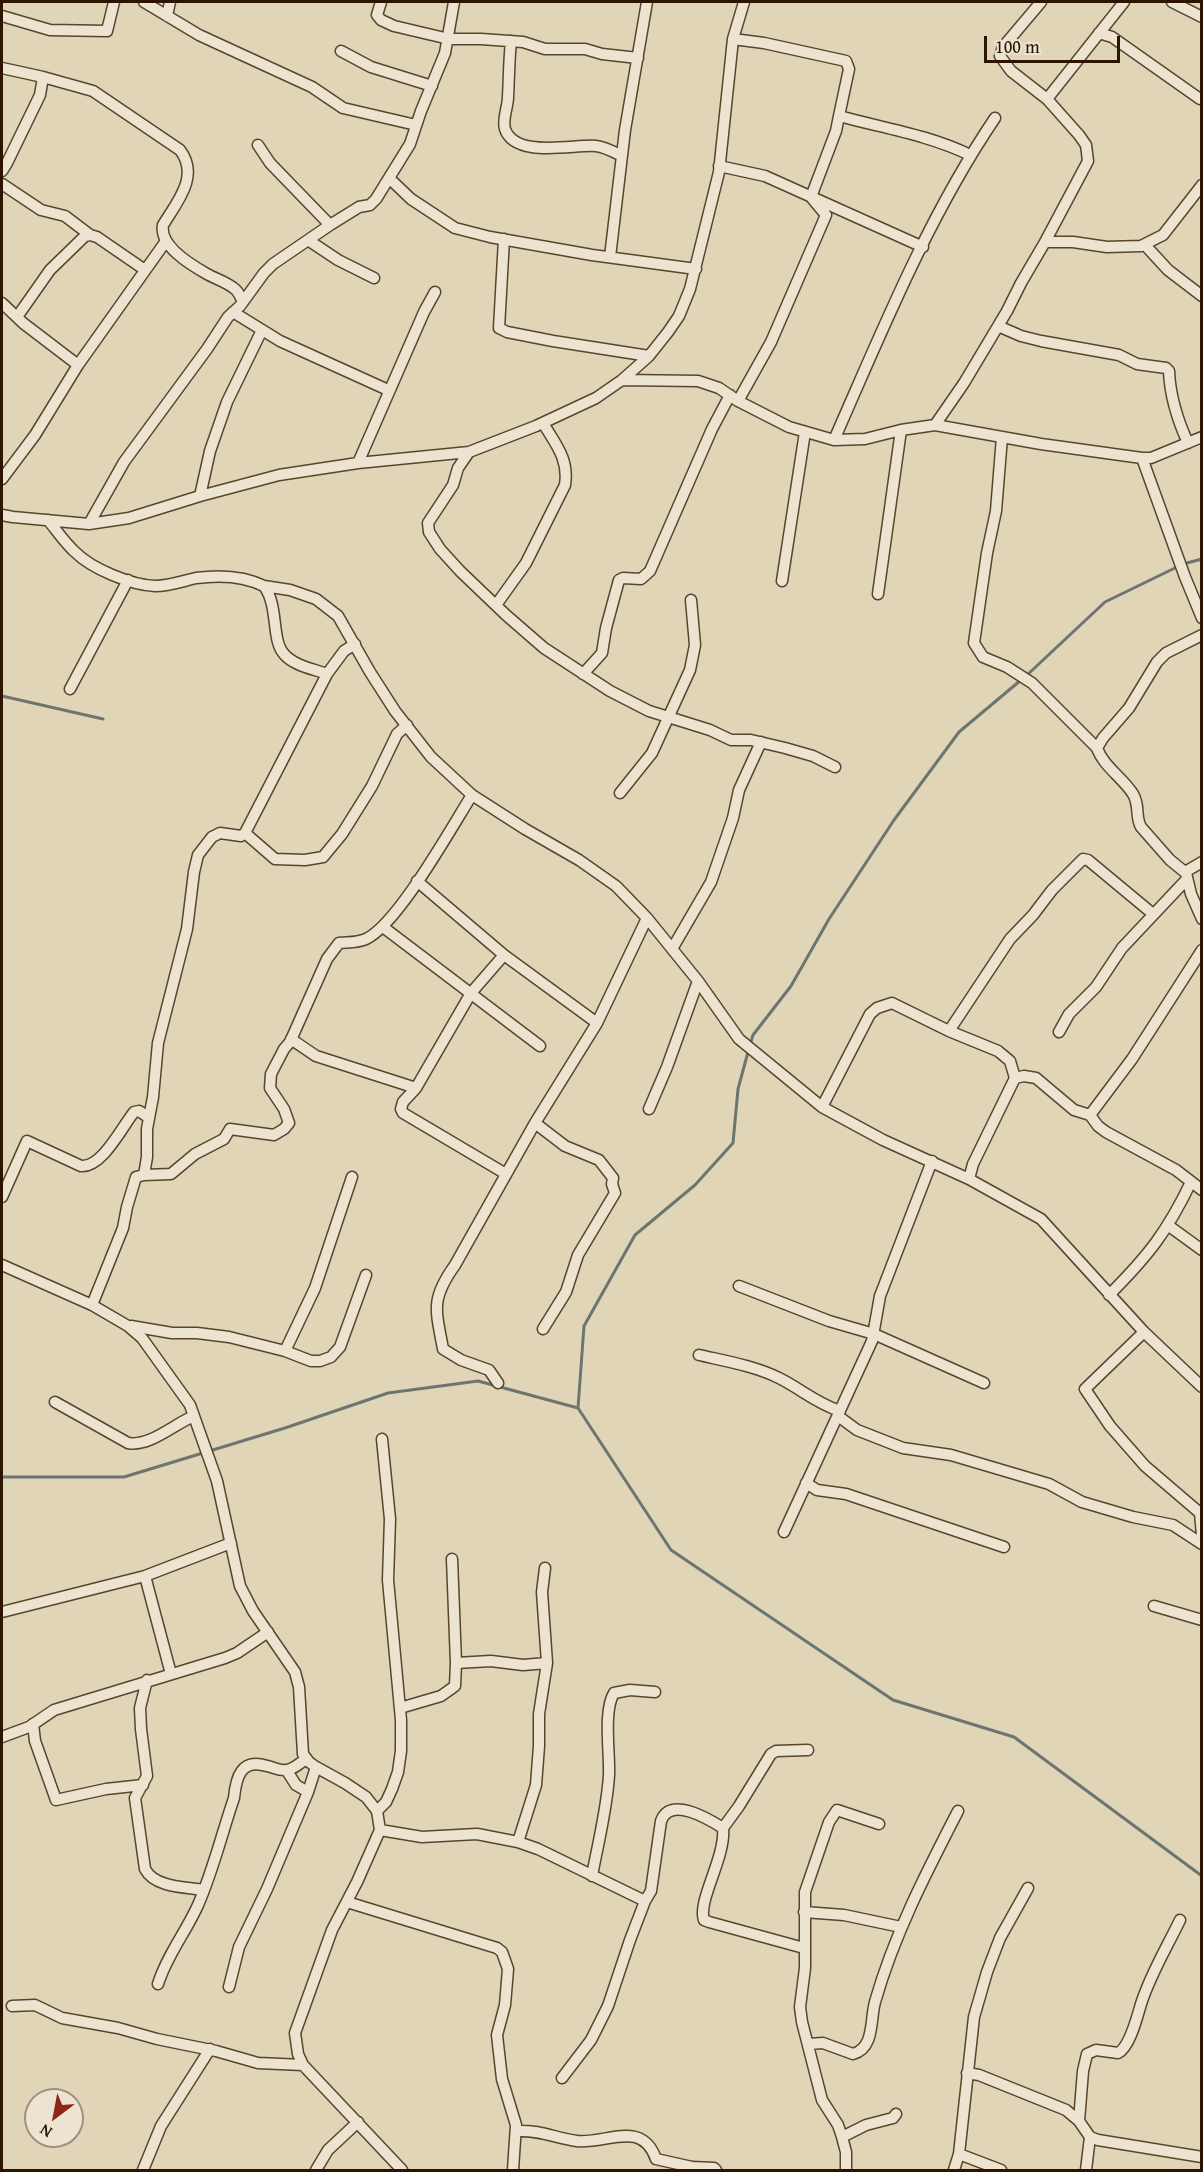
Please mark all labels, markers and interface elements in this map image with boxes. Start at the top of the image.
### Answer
scale bar [987,24,1124,62]
text: 100 m [995,33,1040,60]
north arrow [24,2088,84,2148]
text: N [35,2119,56,2145]

